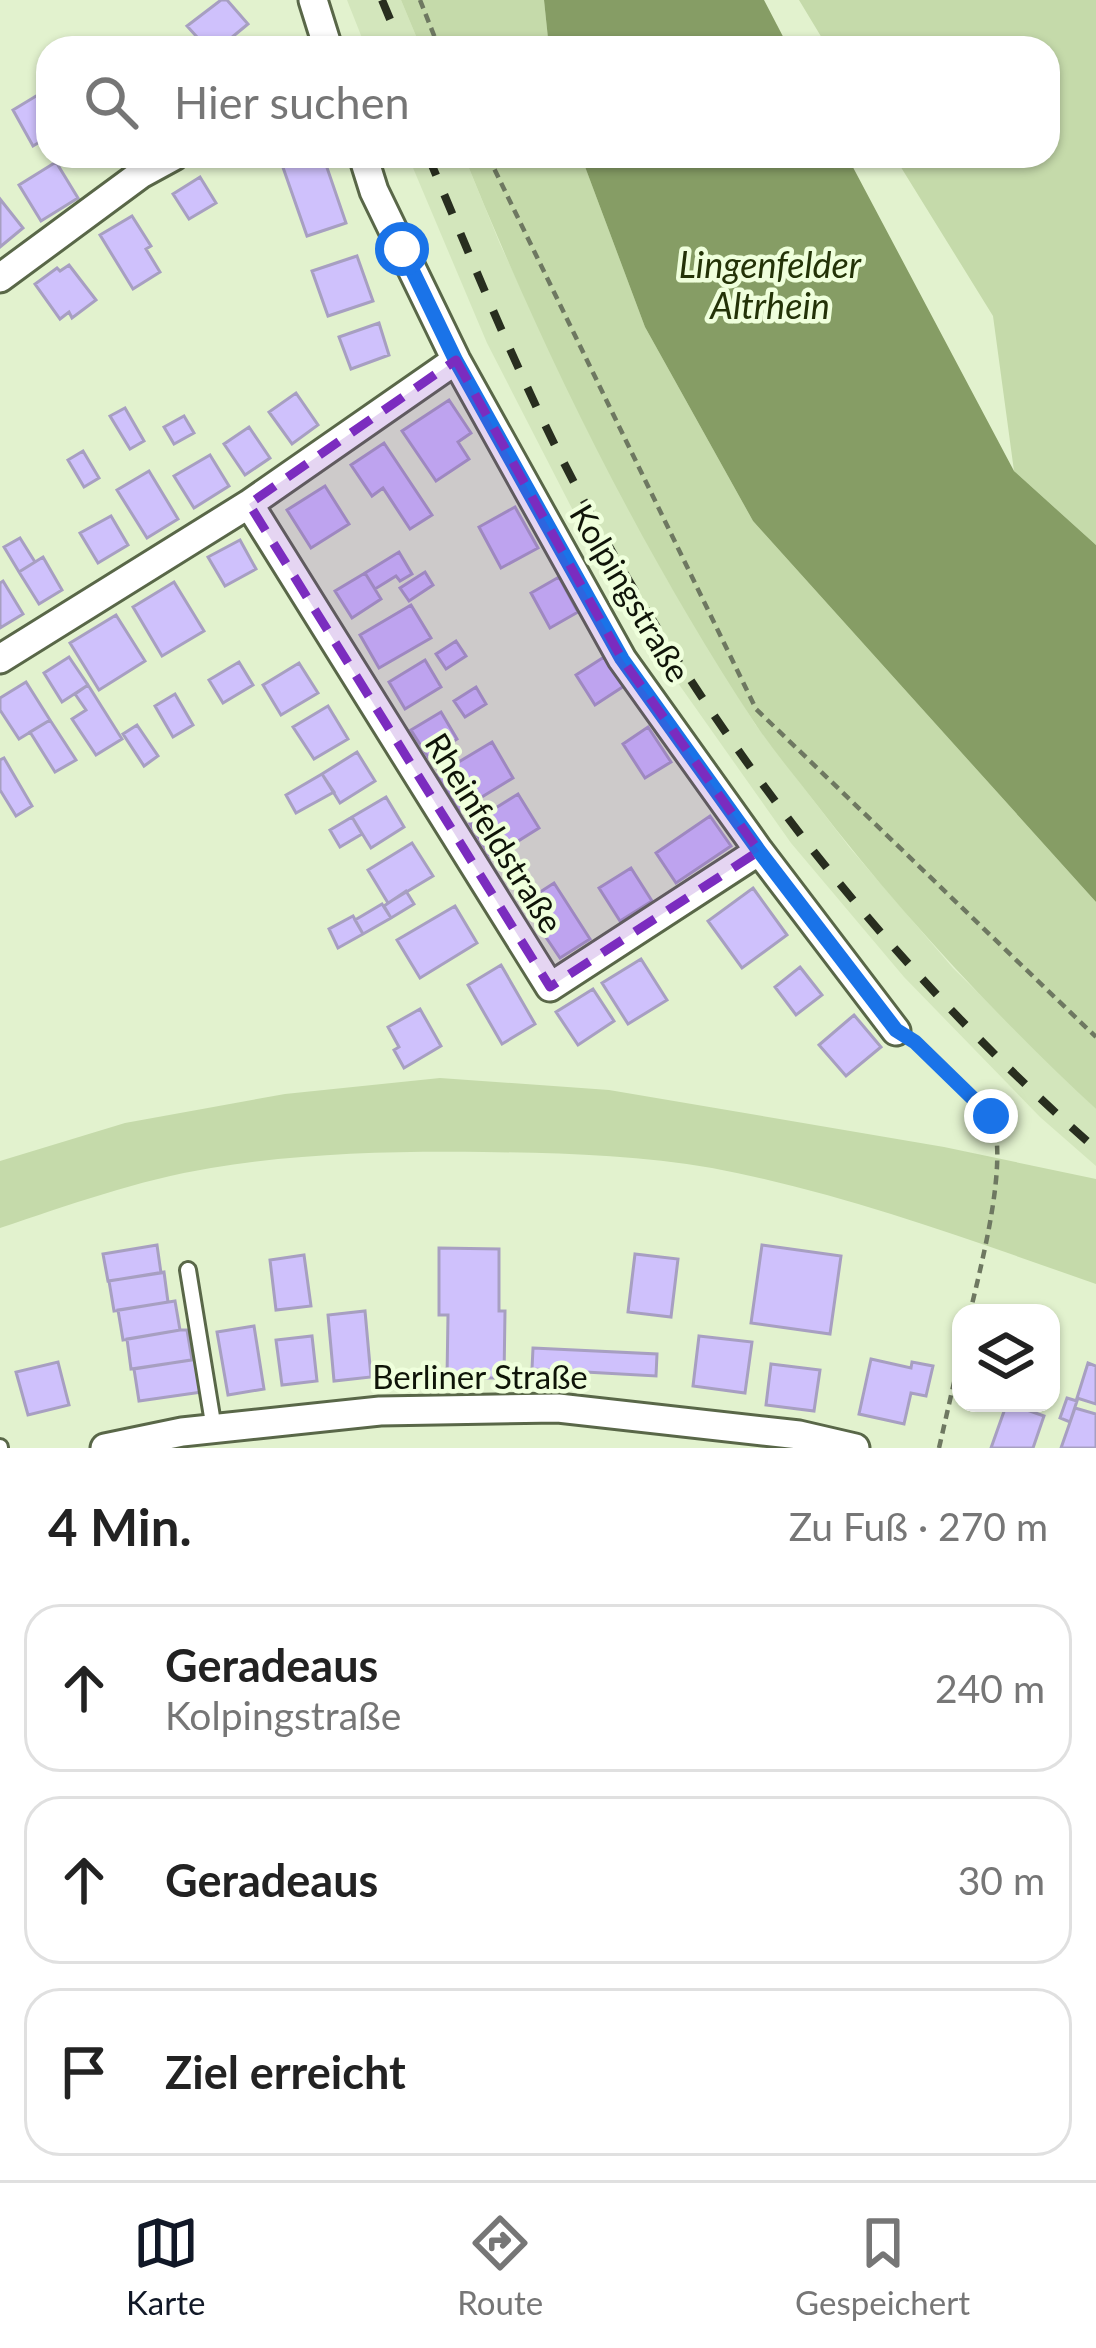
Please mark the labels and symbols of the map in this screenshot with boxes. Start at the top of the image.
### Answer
route start [375,222,429,276]
water label: Lingenfelder Altrhein [679,242,862,327]
street label: Kolpingstraße [562,496,699,688]
street label: Rheinfeldstraße [417,725,572,940]
route end [964,1089,1018,1143]
street label: Berliner Straße [372,1356,588,1396]

